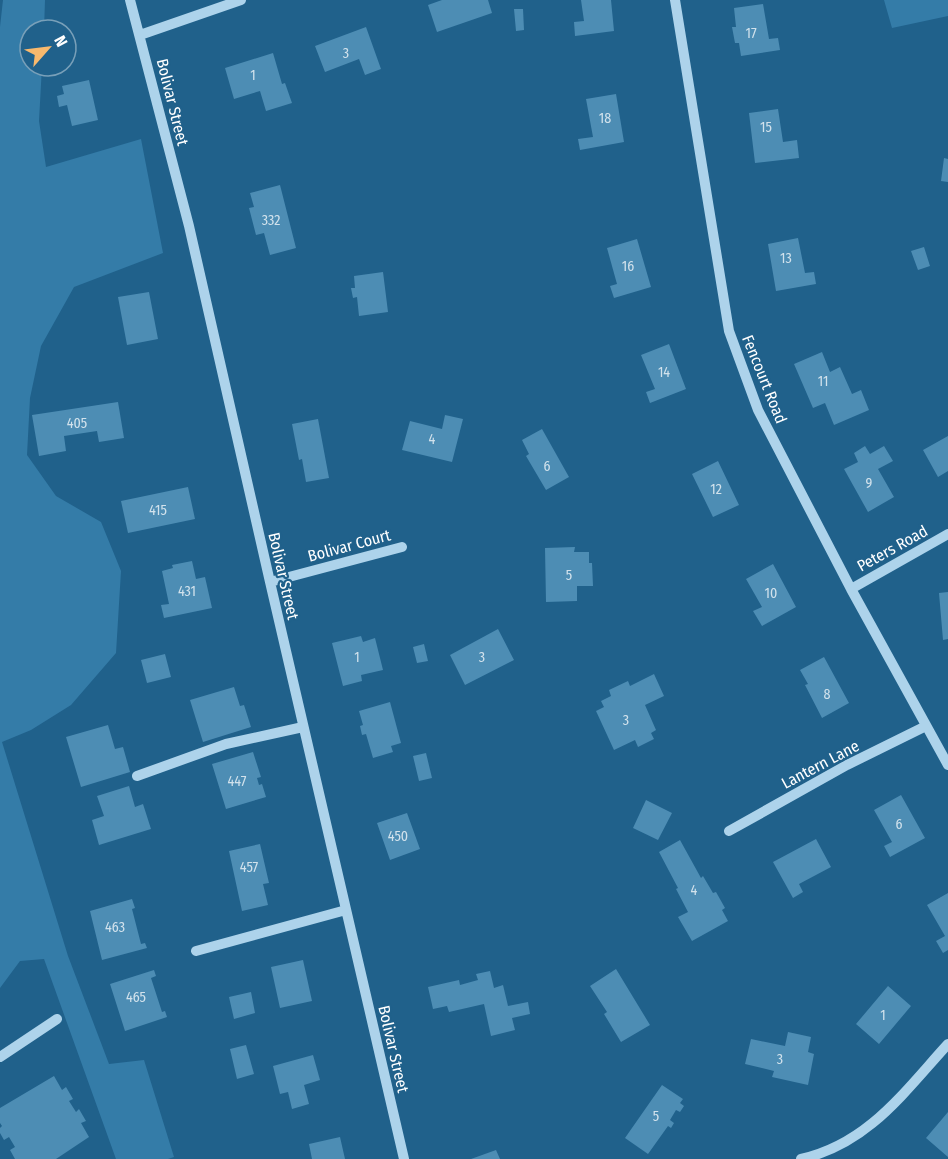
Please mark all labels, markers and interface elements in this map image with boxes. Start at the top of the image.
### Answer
north arrow [18,18,78,78]
house number: 17 [745,25,757,42]
text: N [50,32,71,50]
house number: 3 [343,45,349,62]
street label: Bolivar Street [153,57,193,148]
house number: 1 [250,67,256,84]
house number: 18 [599,110,611,127]
house number: 15 [760,119,772,136]
house number: 332 [262,212,280,229]
house number: 13 [780,250,792,267]
house number: 16 [622,258,634,275]
street label: Fencourt Road [738,332,791,426]
house number: 14 [658,364,670,381]
house number: 11 [818,373,828,390]
house number: 405 [67,415,87,432]
house number: 4 [429,431,436,448]
house number: 6 [544,458,551,475]
house number: 9 [866,475,873,492]
house number: 12 [710,481,722,498]
house number: 415 [149,502,167,519]
street label: Peters Road [854,521,931,576]
street label: Bolivar Court [306,525,393,566]
street label: Bolivar Street [264,531,303,622]
house number: 5 [566,567,572,584]
house number: 431 [178,583,196,600]
house number: 10 [765,585,777,602]
house number: 1 [354,649,360,666]
house number: 3 [479,649,485,666]
house number: 8 [824,686,831,703]
house number: 3 [623,712,629,729]
street label: Lantern Lane [778,736,862,793]
house number: 447 [228,773,247,790]
house number: 6 [896,816,903,833]
house number: 450 [388,828,408,845]
house number: 457 [240,859,259,876]
house number: 4 [691,882,698,899]
house number: 463 [105,919,125,936]
house number: 465 [126,989,146,1006]
street label: Bolivar Street [374,1004,413,1095]
house number: 1 [880,1007,886,1024]
house number: 3 [777,1051,783,1068]
house number: 5 [653,1108,659,1125]

